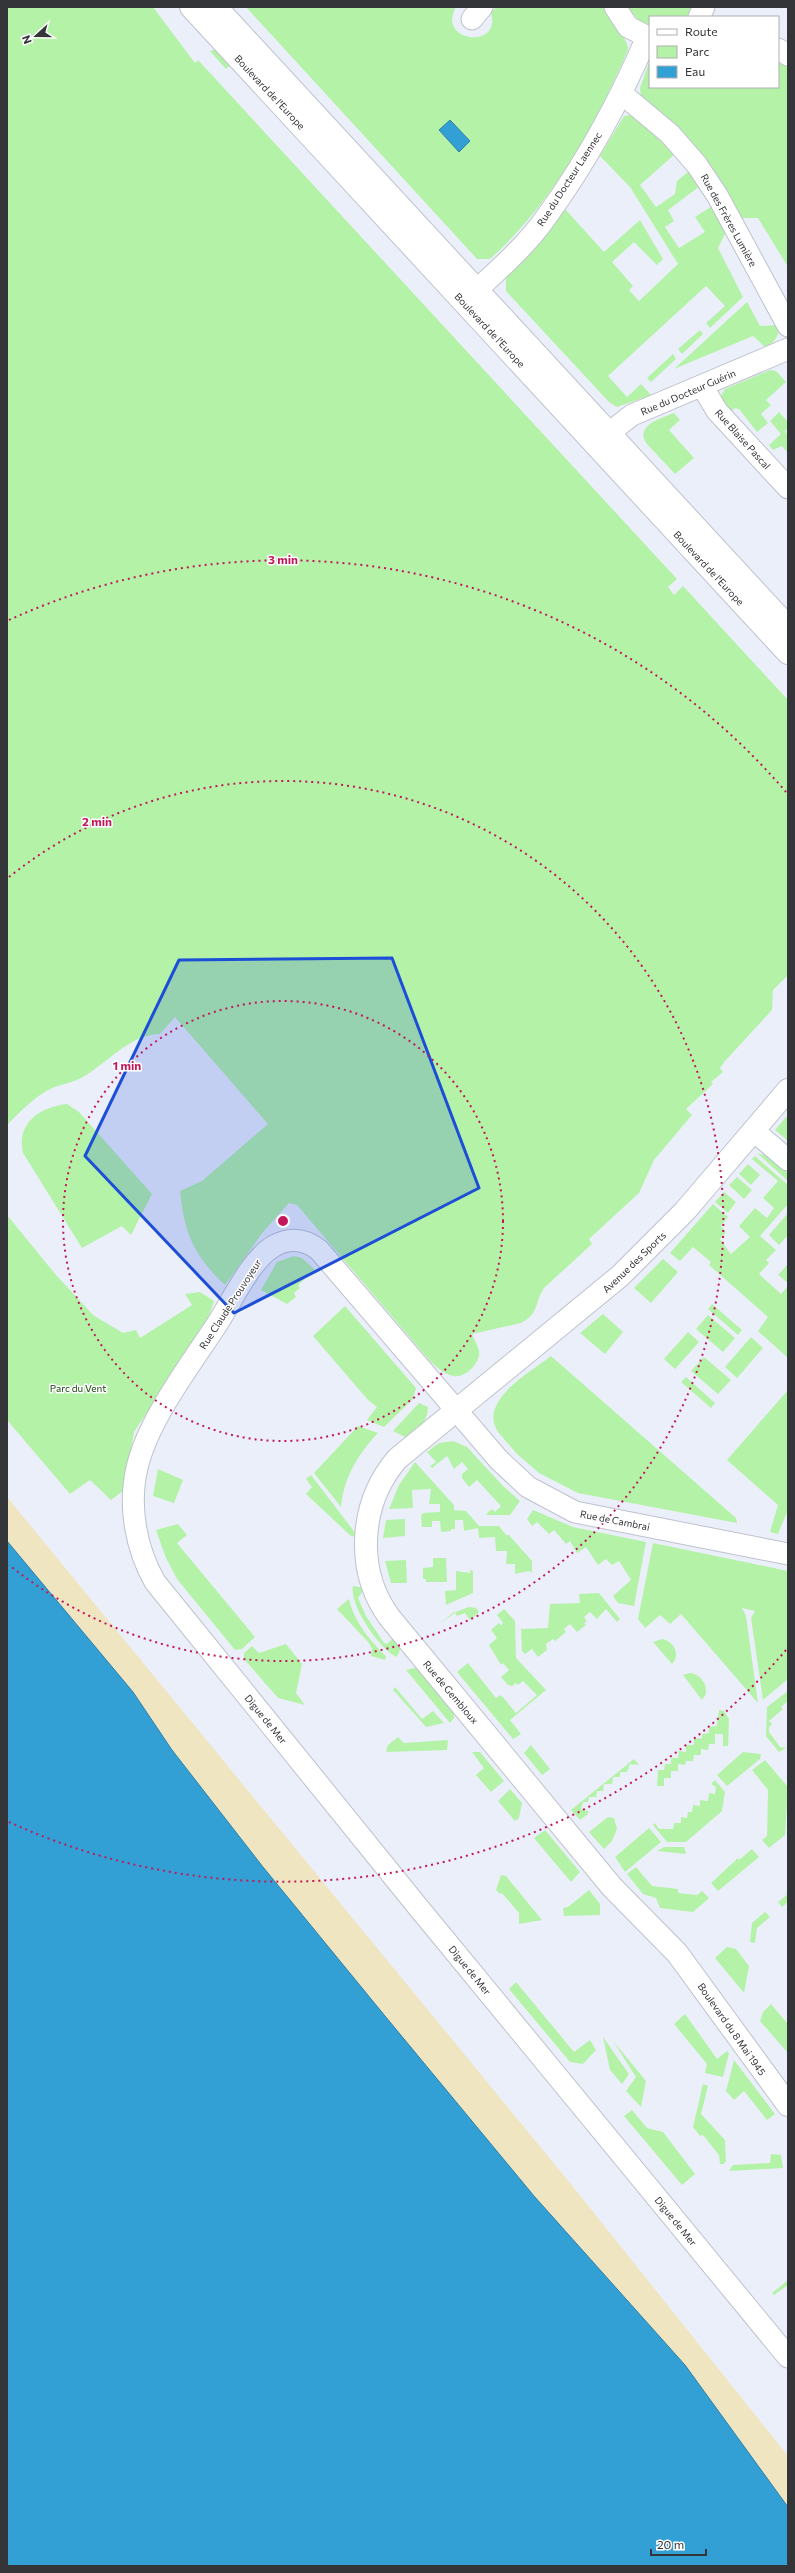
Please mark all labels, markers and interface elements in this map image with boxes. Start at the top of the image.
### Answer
north arrow [16,16,56,56]
legend [649,16,779,88]
text: Route [685,24,718,38]
text: N [19,34,34,46]
text: Parc [685,44,709,58]
street label: Boulevard de l'Europe [232,52,308,132]
text: Eau [685,64,705,78]
street label: Rue du Docteur Laennec [534,130,604,228]
street label: Rue des Frères Lumière [699,172,759,268]
street label: Boulevard de l'Europe [452,290,528,370]
street label: Rue du Docteur Guérin [639,366,737,418]
street label: Rue Blaise Pascal [713,406,773,472]
street label: Boulevard de l'Europe [671,528,747,608]
text: 3 min [268,552,298,566]
text: 2 min [82,814,112,828]
text: 1 min [113,1058,141,1072]
centre of rings [276,1214,290,1228]
street label: Avenue des Sports [600,1228,668,1295]
street label: Rue Claude Prouvoyeur [196,1257,264,1351]
park label: Parc du Vent [50,1382,106,1394]
street label: Rue de Cambrai [579,1507,651,1533]
street label: Rue de Gembloux [421,1658,481,1727]
street label: Digue de Mer [242,1692,290,1746]
street label: Digue de Mer [446,1943,494,1997]
street label: Boulevard du 8 Mai 1945 [696,1980,769,2078]
street label: Digue de Mer [652,2194,700,2248]
scale bar [651,2531,706,2557]
text: 20 m [657,2537,684,2551]

